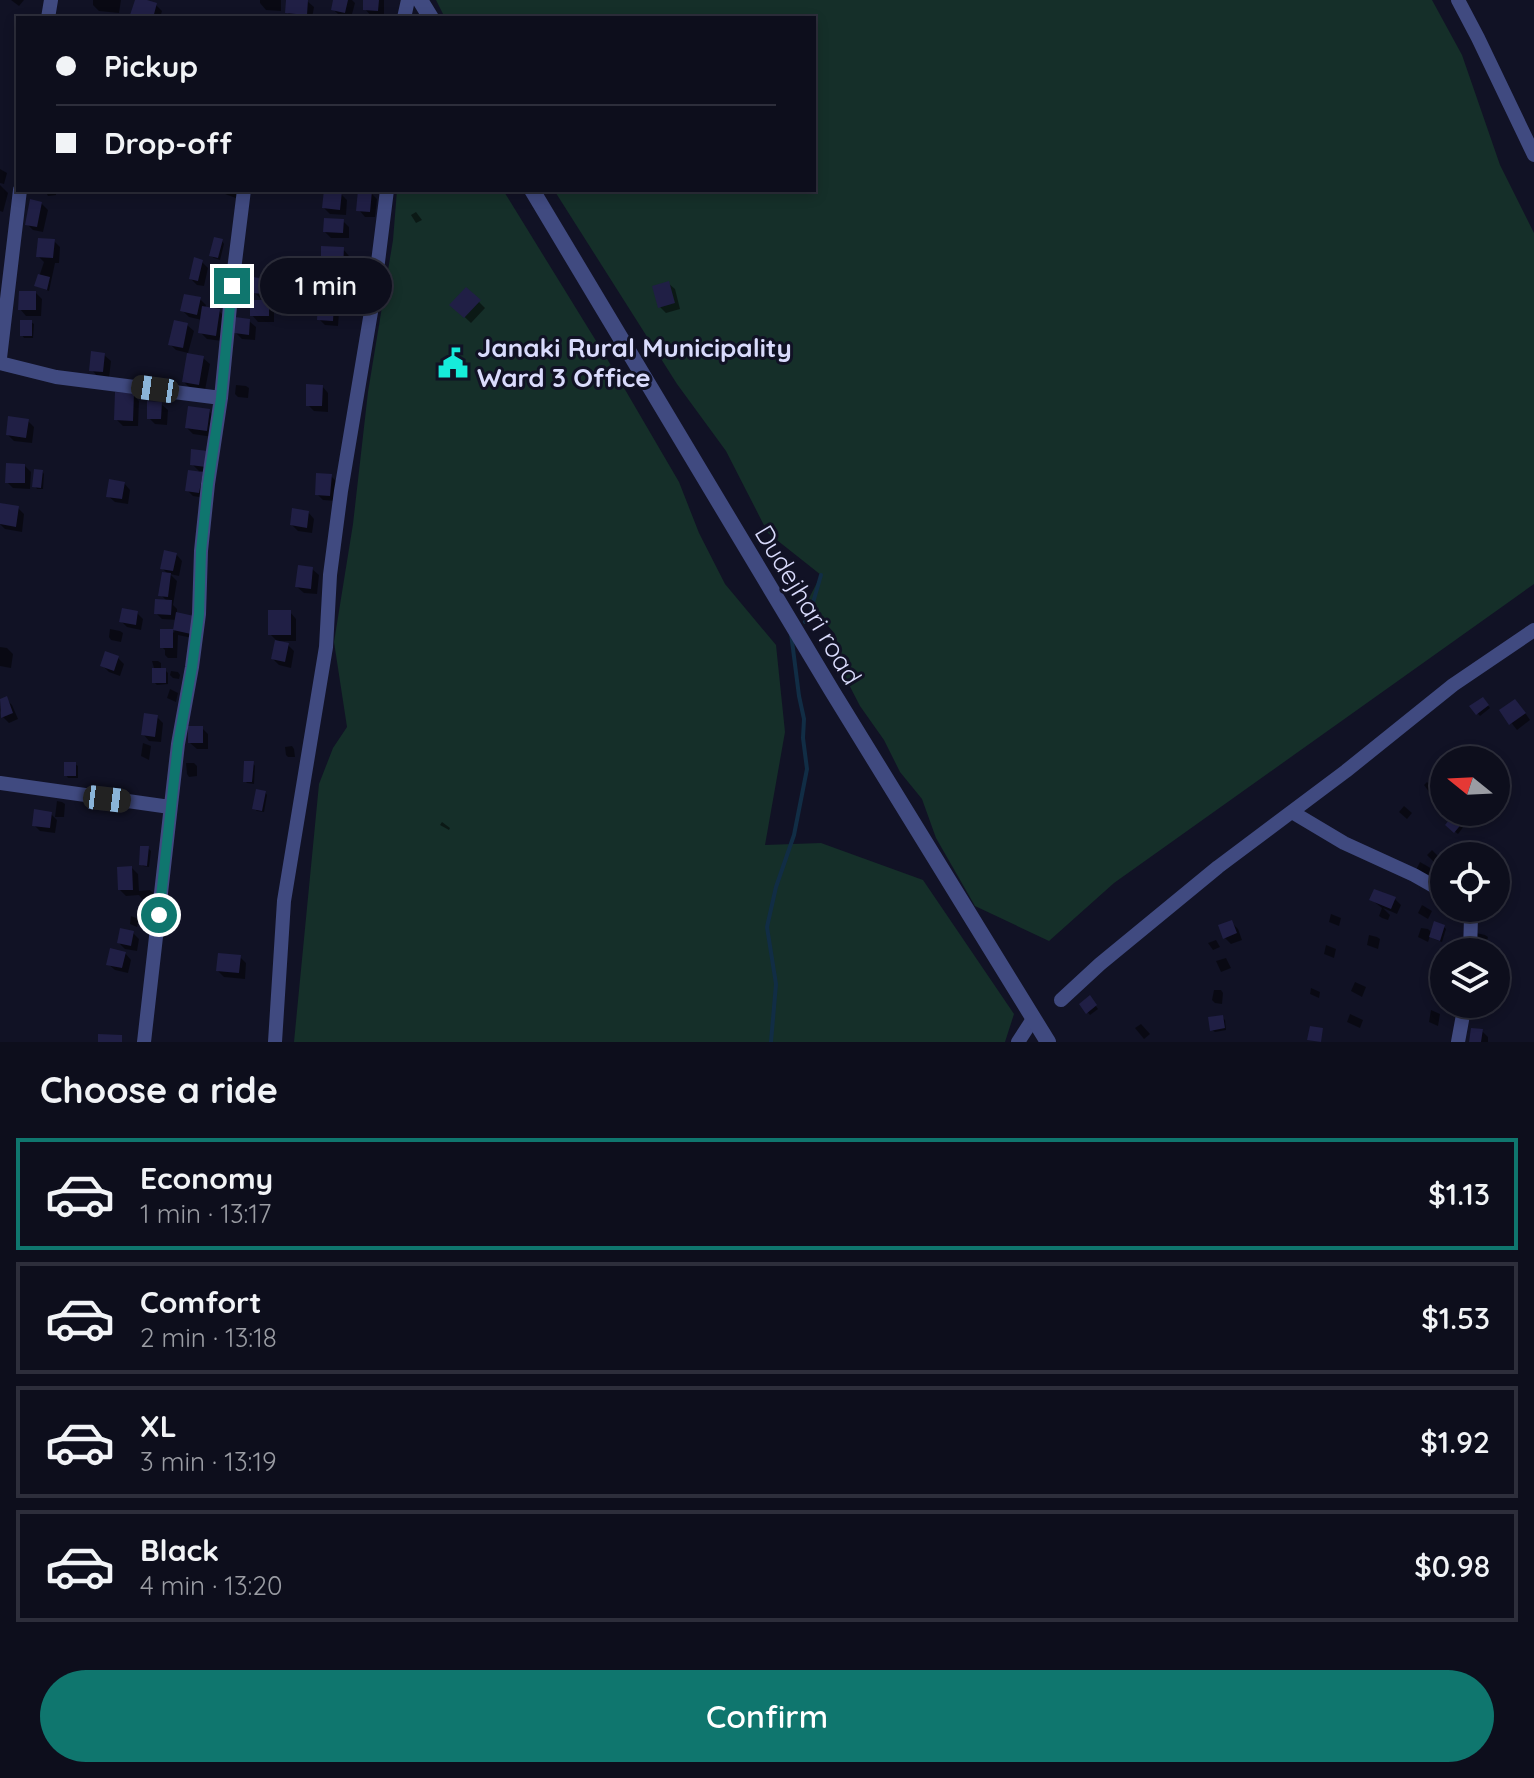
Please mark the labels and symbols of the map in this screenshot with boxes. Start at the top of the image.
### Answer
callout: 1 min [260,258,392,314]
route end [214,268,250,304]
place label: Janaki Rural Municipality Ward 3 Office [477,331,792,394]
public building icon: Janaki Rural Municipality Ward 3 Office [436,346,470,380]
car [130,374,180,404]
street label: Dudejhari road [748,519,869,691]
north arrow [1430,746,1510,826]
car [82,784,132,814]
route start [141,897,177,933]

